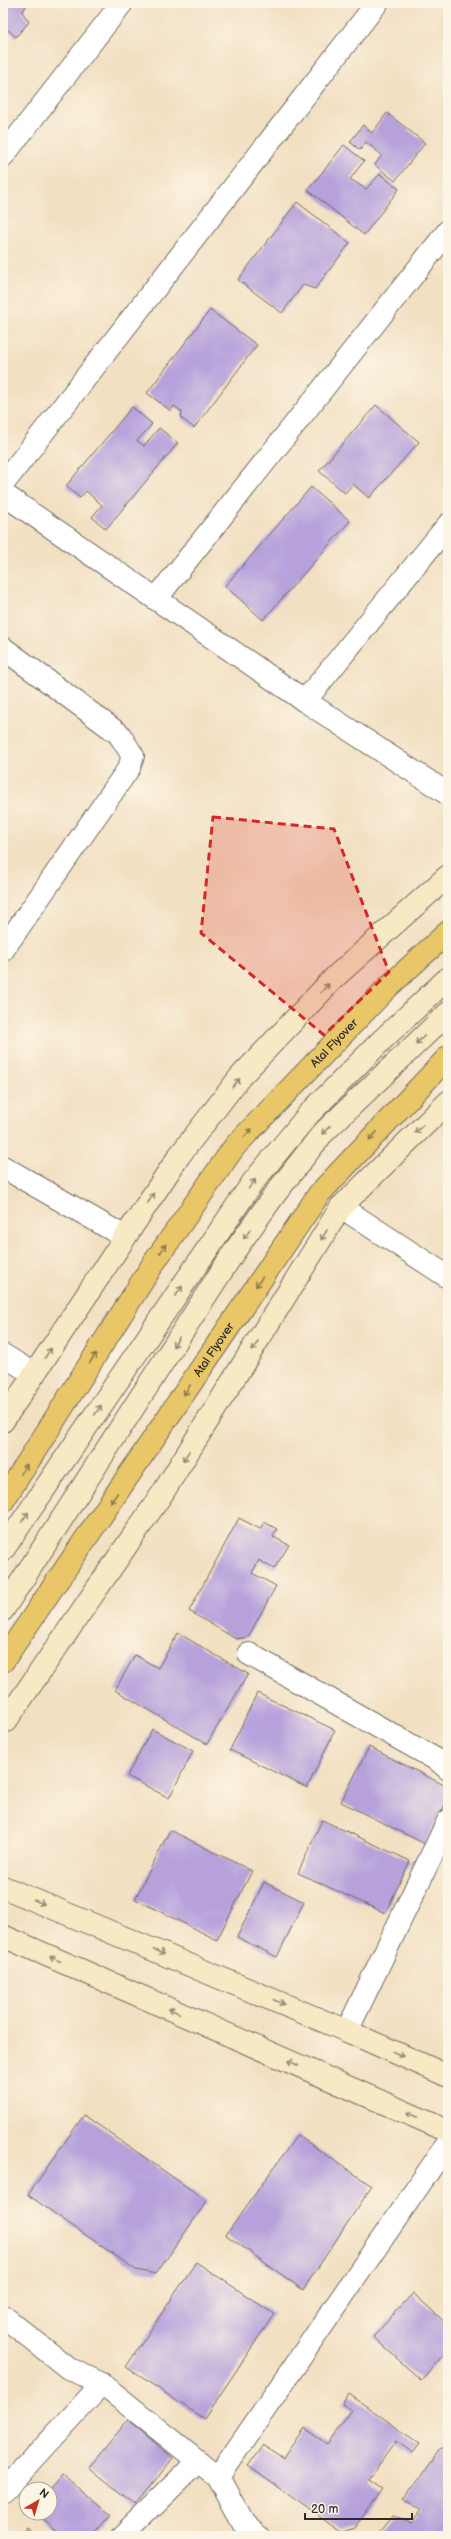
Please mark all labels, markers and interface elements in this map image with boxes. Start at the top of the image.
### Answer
one-way arrow [321,983,330,993]
street label: Atal Flyover [307,1015,362,1071]
one-way arrow [415,1035,425,1045]
one-way arrow [232,1077,241,1088]
one-way arrow [414,1124,424,1133]
one-way arrow [321,1126,331,1135]
one-way arrow [243,1128,253,1138]
one-way arrow [368,1131,378,1141]
one-way arrow [248,1178,257,1189]
one-way arrow [147,1193,155,1204]
one-way arrow [243,1228,251,1239]
one-way arrow [319,1229,327,1241]
one-way arrow [159,1244,167,1255]
one-way arrow [255,1276,263,1287]
one-way arrow [175,1286,183,1297]
street label: Atal Flyover [190,1319,238,1380]
one-way arrow [172,1336,180,1347]
one-way arrow [251,1340,259,1351]
one-way arrow [44,1348,52,1359]
one-way arrow [89,1353,97,1364]
one-way arrow [183,1384,191,1395]
one-way arrow [94,1405,102,1416]
one-way arrow [182,1450,190,1461]
one-way arrow [21,1463,29,1475]
one-way arrow [110,1492,118,1503]
one-way arrow [21,1512,29,1523]
one-way arrow [33,1898,45,1906]
one-way arrow [152,1949,164,1956]
one-way arrow [49,1955,61,1962]
one-way arrow [272,1999,284,2006]
one-way arrow [168,2007,180,2014]
one-way arrow [392,2050,404,2058]
one-way arrow [287,2059,299,2066]
one-way arrow [407,2111,419,2118]
north arrow [18,2481,58,2521]
text: N [37,2486,51,2501]
scale bar [305,2495,412,2521]
text: 20 m [311,2502,338,2517]

